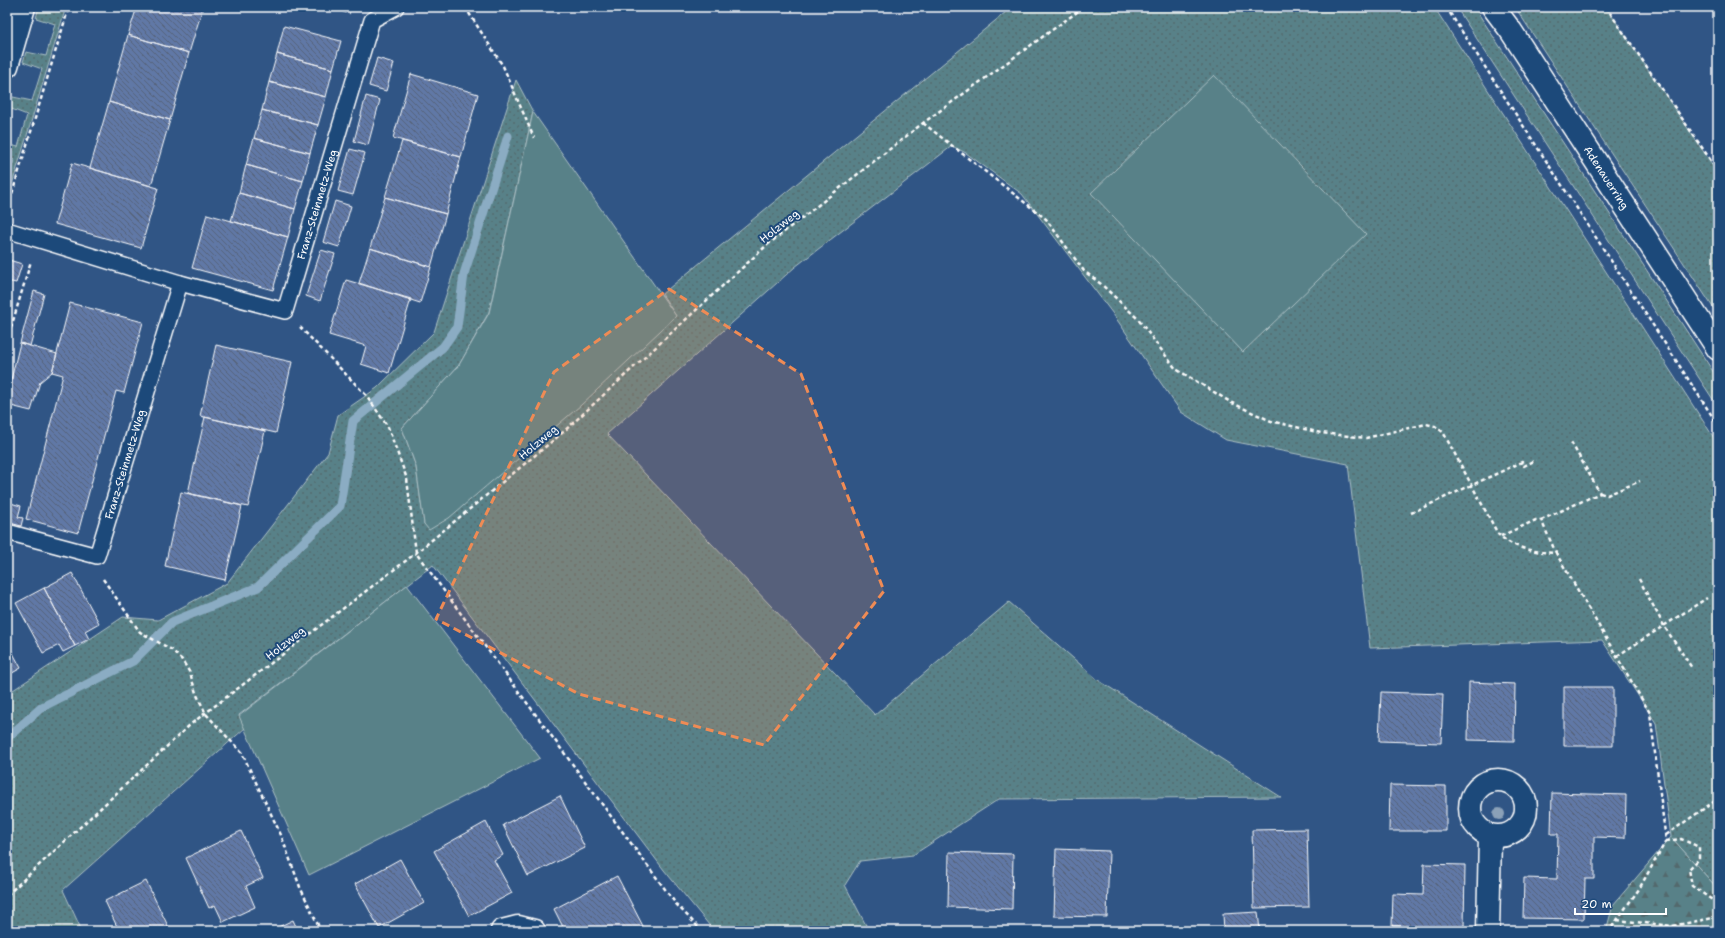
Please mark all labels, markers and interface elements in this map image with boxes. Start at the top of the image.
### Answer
street label: Adenauerring [1580,143,1632,213]
street label: Franz-Steinmetz-Weg [294,147,341,261]
street label: Holzweg [756,206,802,247]
street label: Franz-Steinmetz-Weg [102,407,149,521]
street label: Holzweg [516,422,561,463]
street label: Holzweg [262,623,308,664]
scale bar [1575,890,1666,916]
text: 20 m [1581,896,1612,912]

